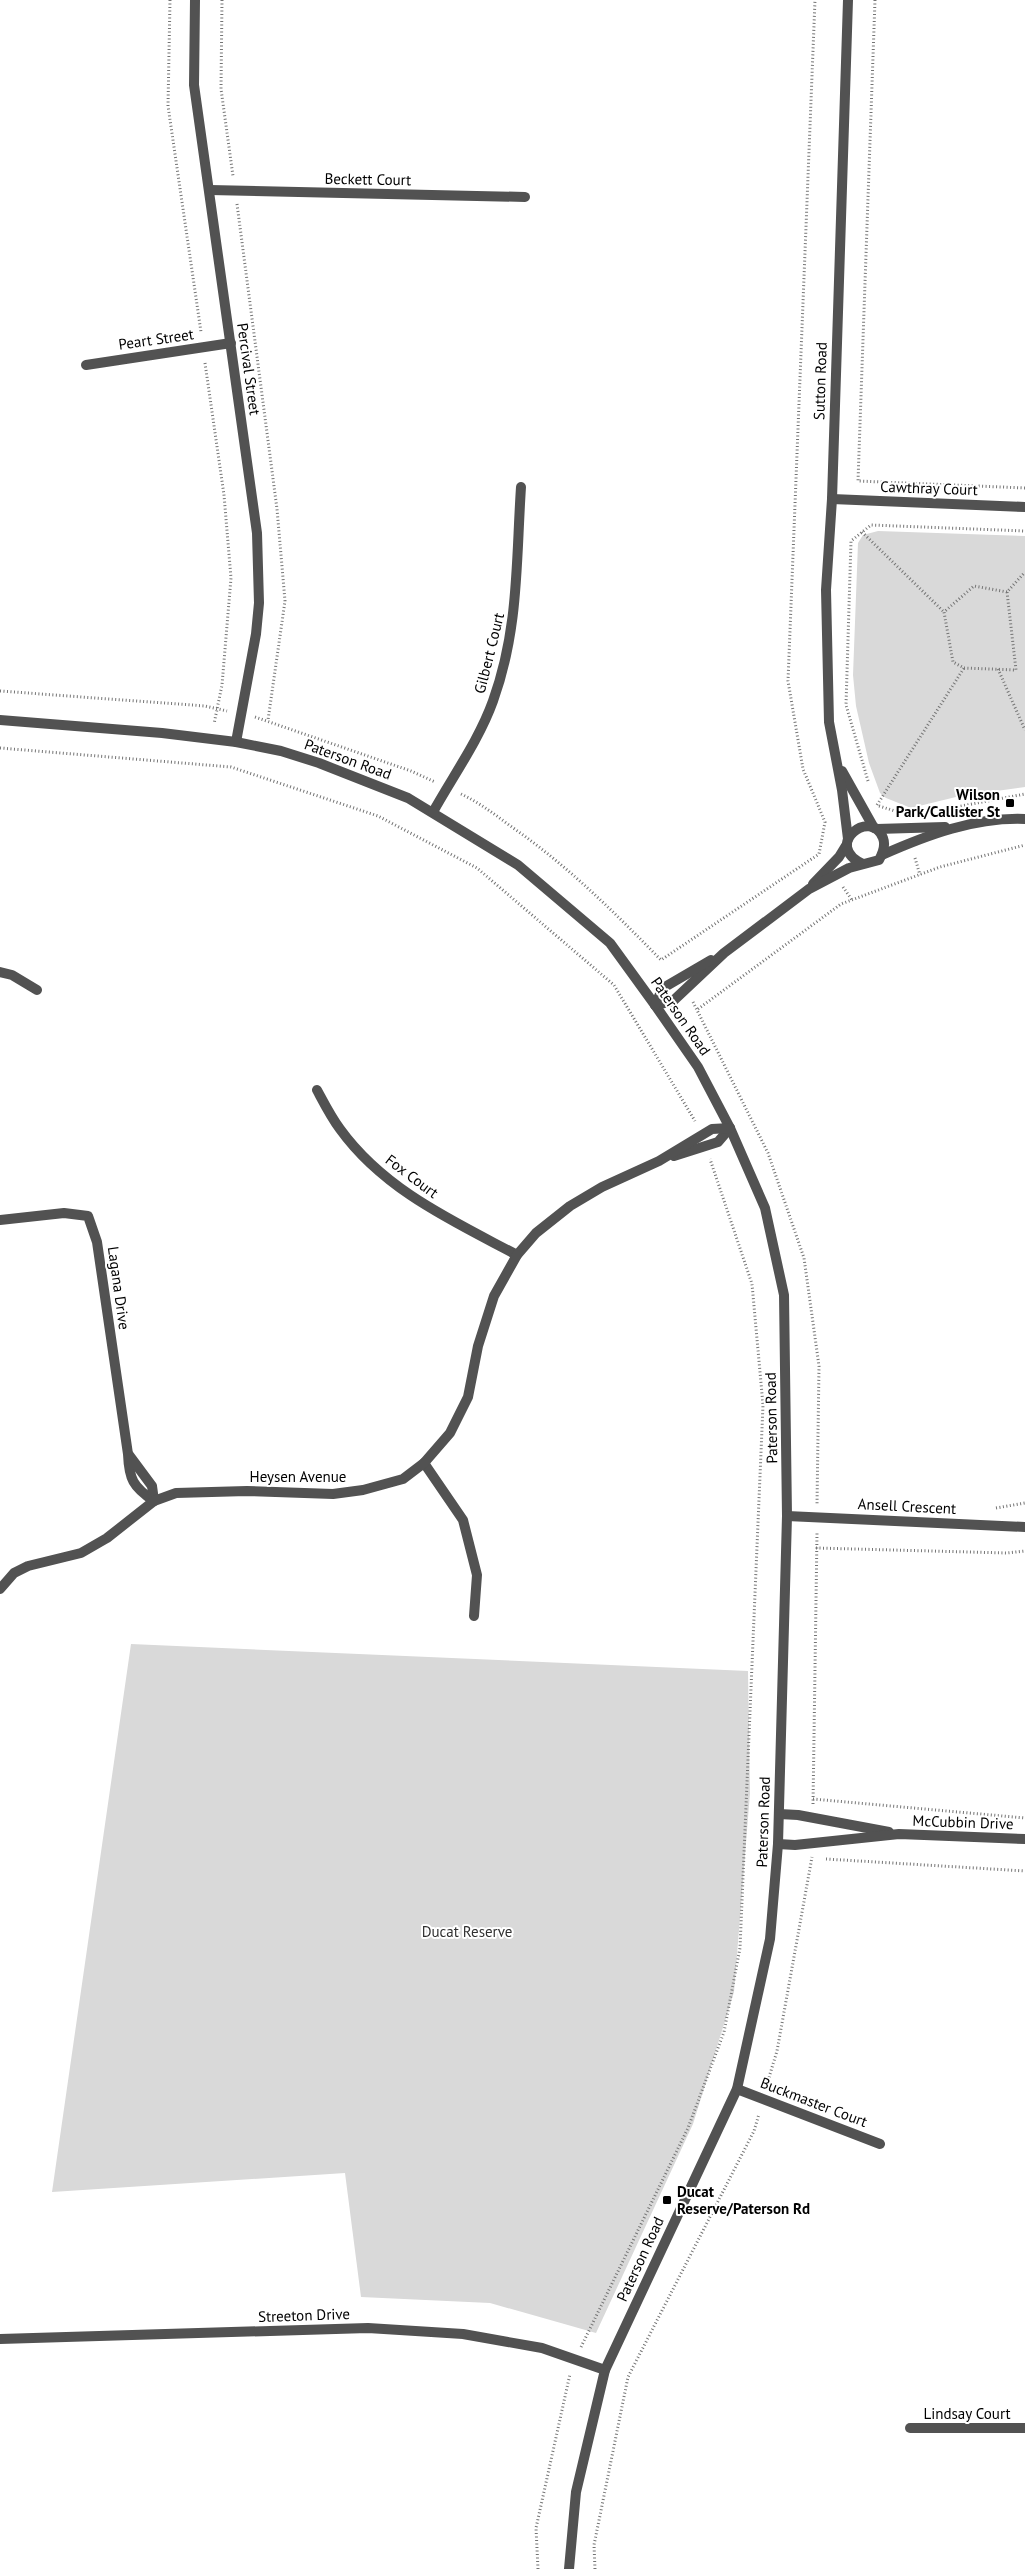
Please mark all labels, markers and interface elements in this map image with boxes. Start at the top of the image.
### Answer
street label: Beckett Court [325,169,411,189]
street label: Percival Street [233,322,265,416]
street label: Peart Street [117,324,195,354]
street label: Sutton Road [809,342,831,420]
street label: Cawthray Court [880,477,978,499]
street label: Gilbert Court [470,611,508,695]
street label: Paterson Road [302,734,394,784]
place label: Wilson Park/Callister St [896,785,1001,821]
marker: Wilson Park/Callister St [1004,797,1016,809]
street label: Paterson Road [647,973,715,1059]
street label: Fox Court [382,1150,442,1202]
street label: Lagana Drive [104,1245,134,1331]
street label: Paterson Road [761,1372,781,1464]
street label: Heysen Avenue [250,1467,346,1486]
street label: Ansell Crescent [857,1494,957,1518]
street label: Paterson Road [752,1776,774,1868]
street label: McCubbin Drive [912,1811,1014,1833]
park label: Ducat Reserve [422,1922,512,1941]
street label: Buckmaster Court [758,2073,870,2131]
place label: Ducat Reserve/Paterson Rd [677,2182,810,2218]
marker: Ducat Reserve/Paterson Rd [661,2194,673,2206]
street label: Paterson Road [612,2214,668,2304]
street label: Streeton Drive [258,2304,350,2326]
street label: Lindsay Court [923,2404,1011,2423]

